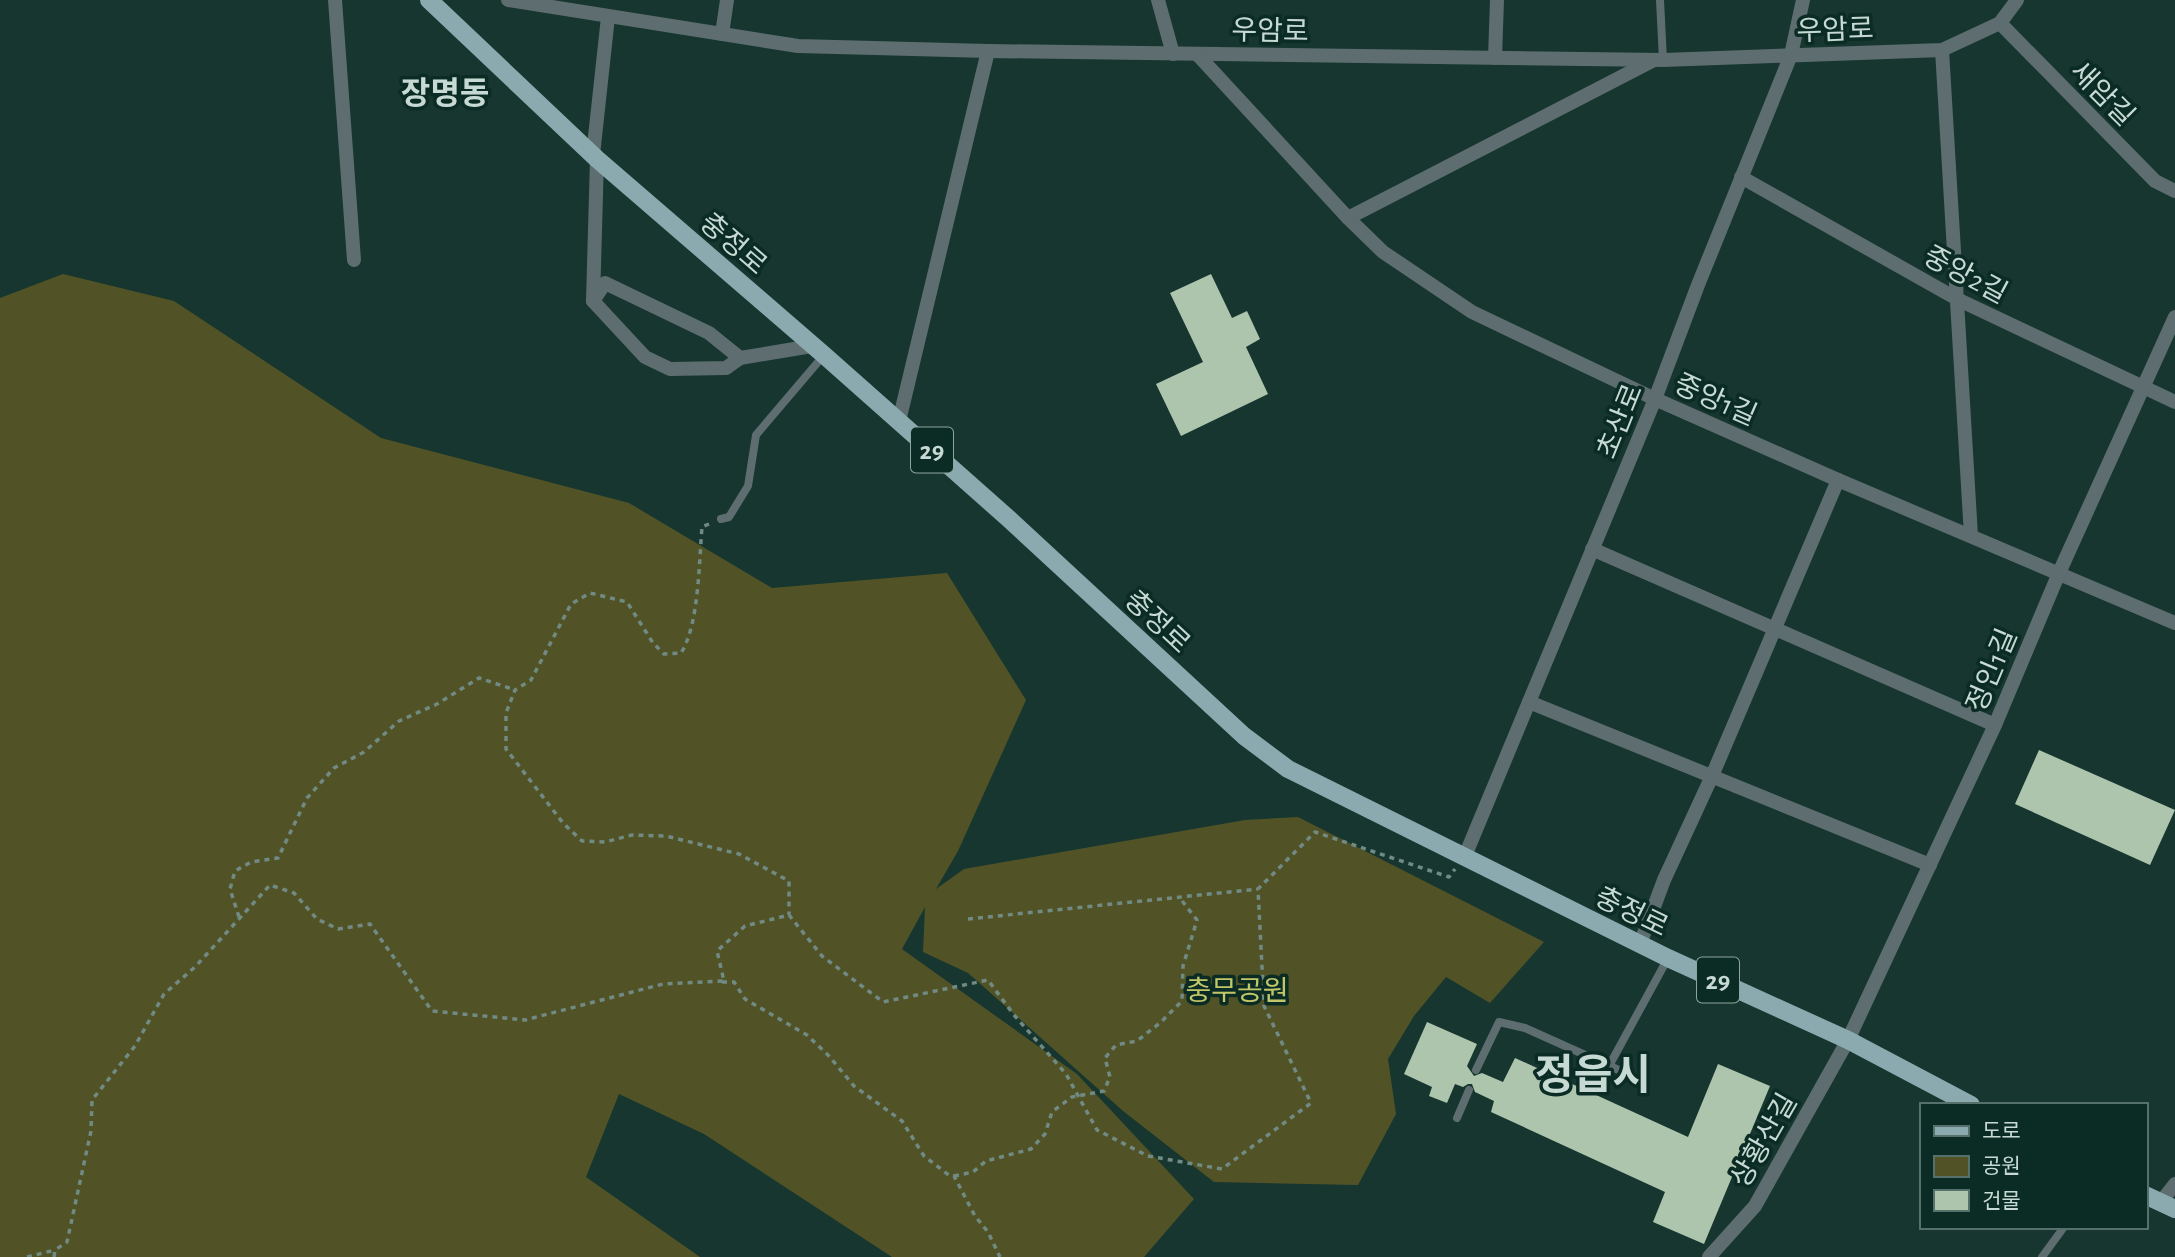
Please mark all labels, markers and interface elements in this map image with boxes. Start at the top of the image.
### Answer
street label: 우암로 [1796,14,1874,46]
street label: 우암로 [1231,15,1309,47]
street label: 새암길 [2064,56,2140,132]
district label: 장명동 [401,77,489,110]
street label: 충정로 [694,207,772,280]
street label: 중앙2길 [1919,241,2012,309]
street label: 중앙1길 [1670,369,1761,431]
street label: 초산로 [1592,380,1648,463]
road number: 29 [911,428,953,472]
street label: 충정로 [1119,584,1196,659]
street label: 정인1길 [1961,625,2023,716]
street label: 충정로 [1590,881,1673,942]
road number: 29 [1697,958,1739,1002]
park label: 충무공원 [1185,976,1289,1006]
district label: 정읍시 [1535,1053,1651,1097]
street label: 상황산길 [1725,1088,1803,1193]
legend [1920,1103,2147,1229]
text: 도로 [1982,1121,2021,1142]
text: 공원 [1982,1155,2021,1177]
text: 건물 [1982,1190,2021,1212]

